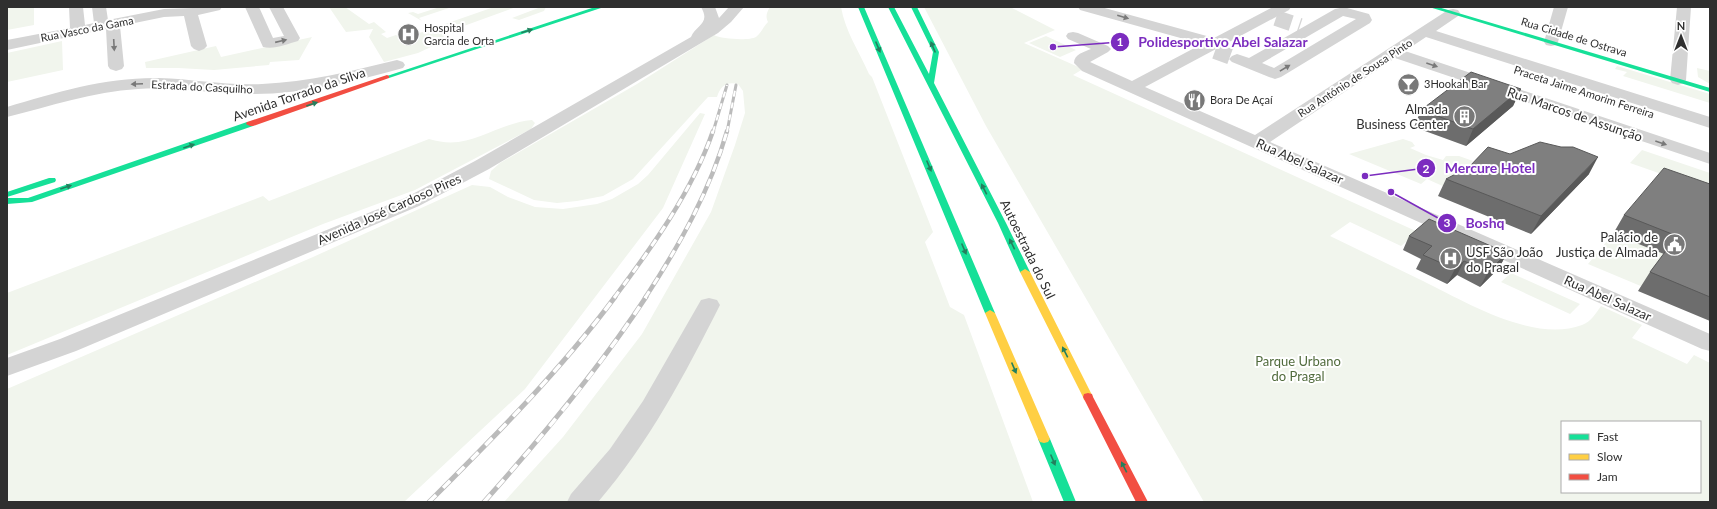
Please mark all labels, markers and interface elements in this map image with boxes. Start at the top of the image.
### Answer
street label: Rua Vasco da Gama [39,13,134,44]
street label: Rua Cidade de Ostrava [1520,14,1629,59]
one-way arrow [1116,15,1129,21]
north arrow [1661,16,1701,56]
text: N [1677,19,1685,32]
hospital icon: Hospital Garcia de Orta [395,21,421,47]
place label: Hospital Garcia de Orta [424,21,494,47]
one-way arrow [522,28,534,34]
callout: Polidesportivo Abel Salazar [1110,29,1315,55]
text: Polidesportivo Abel Salazar [1138,33,1308,50]
text: 1 [1117,34,1124,49]
street label: Rua António de Sousa Pinto [1295,36,1414,119]
one-way arrow [275,37,287,43]
one-way arrow [111,39,118,51]
one-way arrow [875,41,881,52]
one-way arrow [930,41,936,53]
one-way arrow [1426,63,1438,69]
street label: Praceta Jaime Amorim Ferreira [1512,63,1656,120]
street label: Avenida Torrado da Silva [231,64,367,124]
one-way arrow [1280,64,1290,72]
bar icon: 3Hookah Bar [1396,71,1422,97]
street label: Estrada do Casquilho [151,77,253,96]
place label: 3Hookah Bar [1424,77,1488,90]
one-way arrow [130,81,143,87]
street label: Rua Marcos de Assunção [1505,83,1645,145]
restaurant icon: Bora De Açaí [1181,87,1207,113]
place label: Bora De Açaí [1210,93,1273,106]
one-way arrow [306,101,318,107]
place label: Almada Business Center [1356,101,1448,132]
building icon: Almada Business Center [1451,103,1477,129]
street label: Rua Abel Salazar [1254,135,1346,187]
one-way arrow [1655,140,1667,146]
one-way arrow [183,142,195,148]
callout: Mercure Hotel [1416,155,1543,181]
text: Mercure Hotel [1445,159,1535,176]
one-way arrow [926,161,932,172]
text: 2 [1423,161,1430,176]
street label: Avenida José Cardoso Pires [315,170,464,248]
one-way arrow [980,183,987,195]
one-way arrow [60,184,72,190]
street label: Autoestrada do Sul [997,197,1059,301]
callout: Boshq [1437,210,1513,236]
text: Boshq [1465,214,1505,231]
text: 3 [1444,215,1451,230]
place label: Palácio de Justiça de Almada [1556,229,1658,260]
public building icon: Palácio de Justiça de Almada [1661,231,1687,257]
one-way arrow [1009,238,1015,249]
one-way arrow [961,243,967,254]
place label: USF São João do Pragal [1466,244,1543,275]
hospital icon: USF São João do Pragal [1438,246,1464,272]
street label: Rua Abel Salazar [1562,272,1654,324]
one-way arrow [1062,346,1068,358]
park label: Parque Urbano do Pragal [1255,353,1341,384]
one-way arrow [1011,363,1017,374]
legend [1561,421,1701,493]
text: Fast [1597,429,1619,444]
text: Slow [1597,449,1623,464]
one-way arrow [1050,455,1056,467]
one-way arrow [1121,462,1128,473]
text: Jam [1597,469,1618,484]

